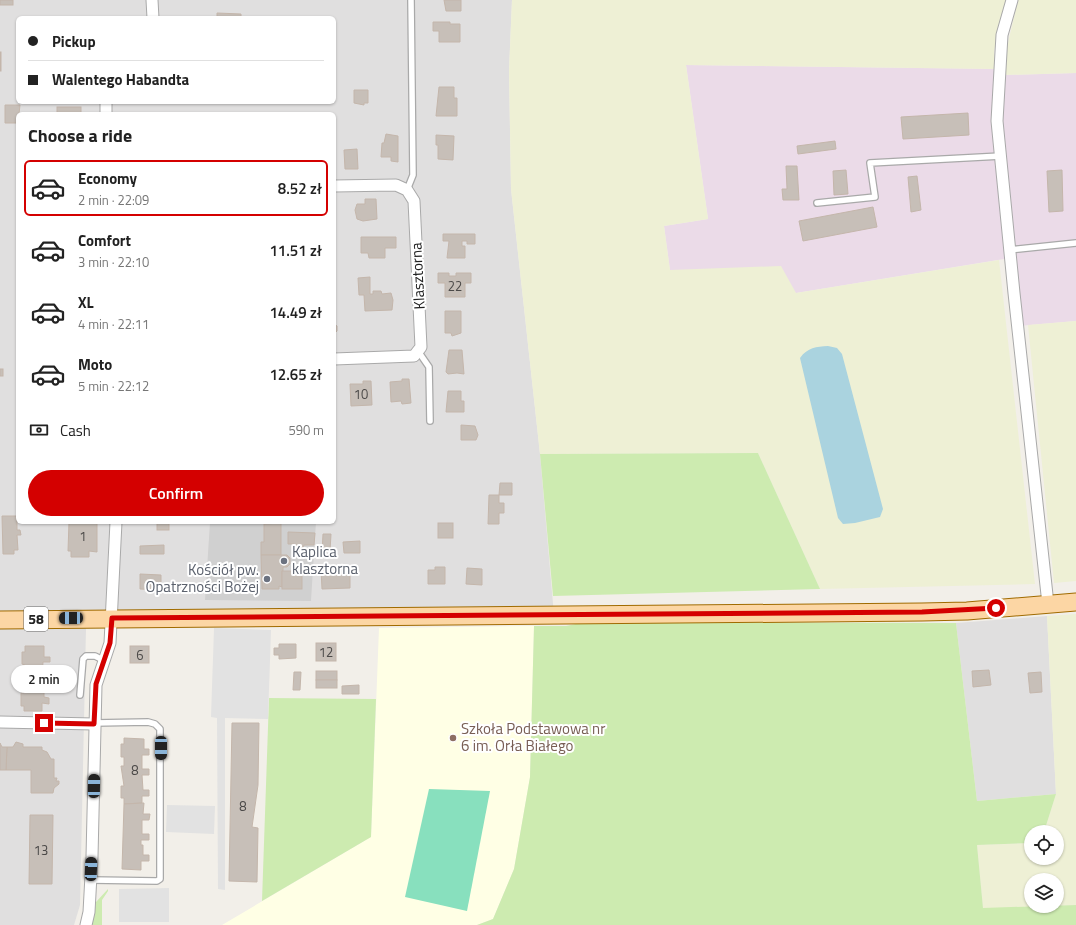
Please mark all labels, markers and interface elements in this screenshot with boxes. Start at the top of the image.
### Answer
text: Pickup [52,30,96,53]
text: Walentego Habandta [52,68,189,91]
text: Choose a ride [28,122,132,149]
text: Economy [78,167,137,190]
icon: car [30,170,66,206]
text: 8.52 zł [278,177,322,200]
text: 2 min · 22:09 [78,190,149,210]
text: Comfort [78,229,131,252]
icon: car [30,232,66,268]
text: 11.51 zł [269,239,322,262]
street label: Klasztorna [404,241,431,310]
text: 3 min · 22:10 [78,252,149,272]
house number: 22 [448,276,462,296]
text: XL [78,291,94,314]
icon: car [30,294,66,330]
text: 14.49 zł [269,301,322,324]
text: 4 min · 22:11 [78,314,149,334]
text: Moto [78,353,112,376]
icon: car [30,356,66,392]
text: 12.65 zł [269,363,322,386]
text: 5 min · 22:12 [78,376,149,396]
house number: 10 [354,384,368,404]
icon: cash [28,419,50,441]
text: Cash [60,419,91,442]
text: 590 m [288,420,324,440]
button: Confirm [28,470,324,516]
house number: 1 [79,526,87,546]
place label: Kaplica klasztorna [292,540,358,580]
marker: Kaplica klasztorna [279,556,289,566]
place label: Kościół pw. Opatrzności Bożej [146,558,259,598]
marker: Kościół pw. Opatrzności Bożej [262,574,272,584]
route start [987,599,1005,617]
road number: 58 [24,607,48,631]
car [59,612,83,624]
house number: 12 [319,642,333,662]
house number: 6 [136,645,144,665]
callout: 2 min [11,665,77,693]
text: 2 min [28,669,60,689]
route end [35,714,53,732]
place label: Szkoła Podstawowa nr 6 im. Orła Białego [461,717,605,757]
marker: Szkoła Podstawowa nr 6 im. Orła Białego [448,733,458,743]
car [155,736,167,760]
house number: 8 [131,760,139,780]
car [88,774,100,798]
house number: 8 [239,796,247,816]
map controls [1024,825,1064,913]
button: locate [1024,825,1064,865]
house number: 13 [34,840,48,860]
car [85,857,97,881]
button: layers [1024,873,1064,913]

